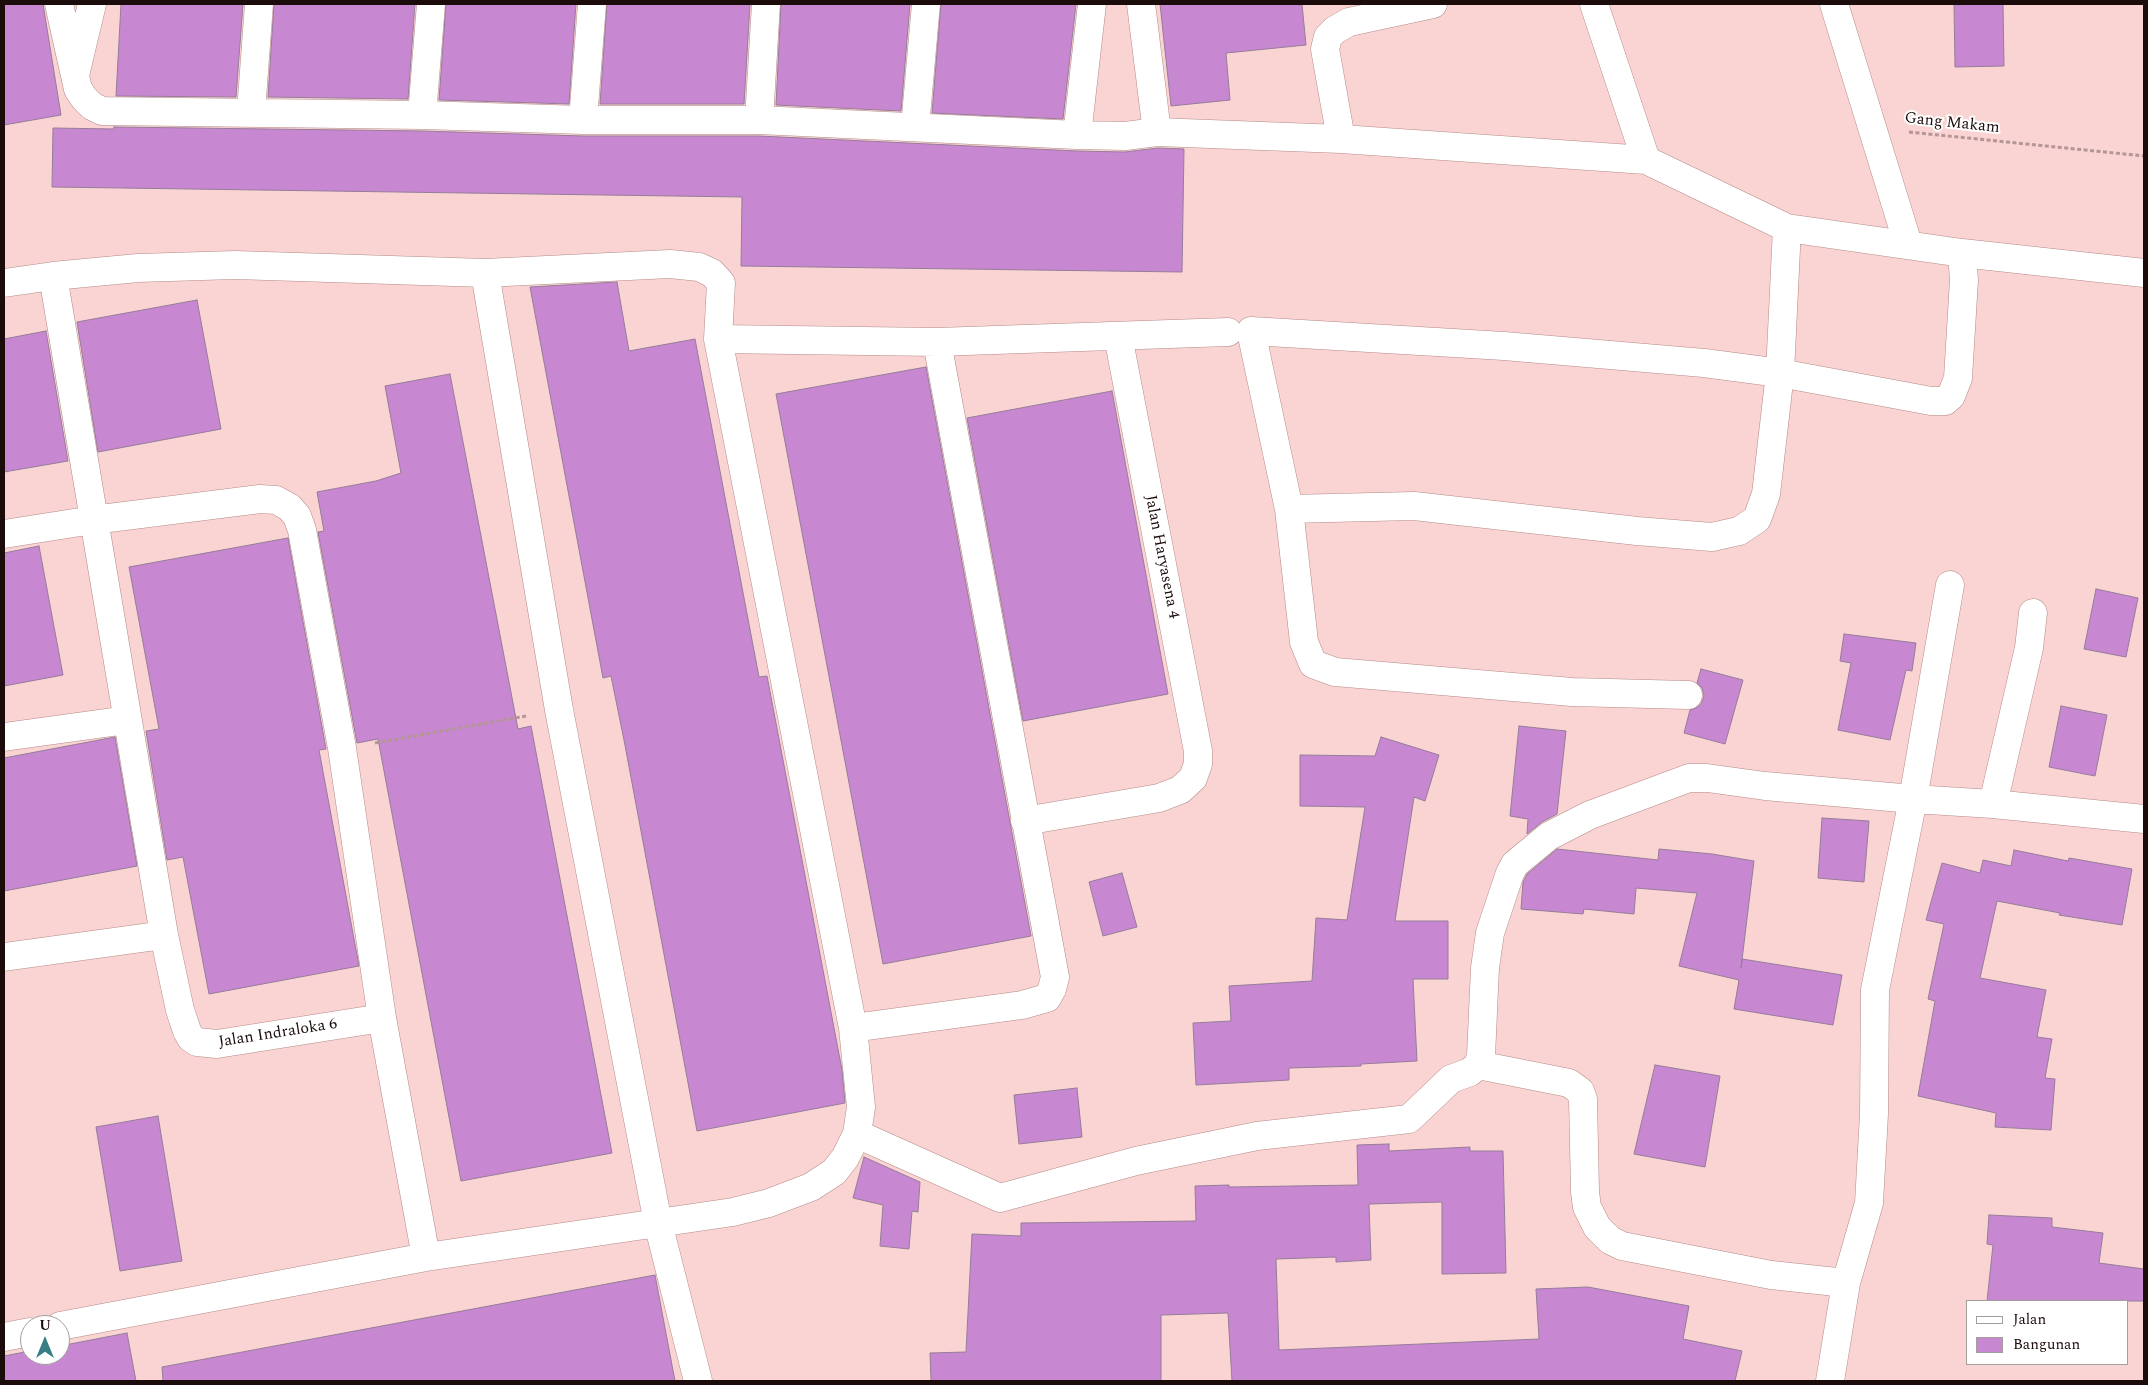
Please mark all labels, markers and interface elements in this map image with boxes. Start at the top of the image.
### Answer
street label: Gang Makam [1904,109,2000,139]
street label: Jalan Haryasena 4 [1140,493,1182,621]
street label: Jalan Indraloka 6 [217,1015,339,1053]
legend [1966,1300,2128,1365]
text: Jalan [2013,1308,2046,1331]
north arrow [20,1315,70,1365]
text: U [39,1315,51,1336]
text: Bangunan [2013,1333,2080,1356]

